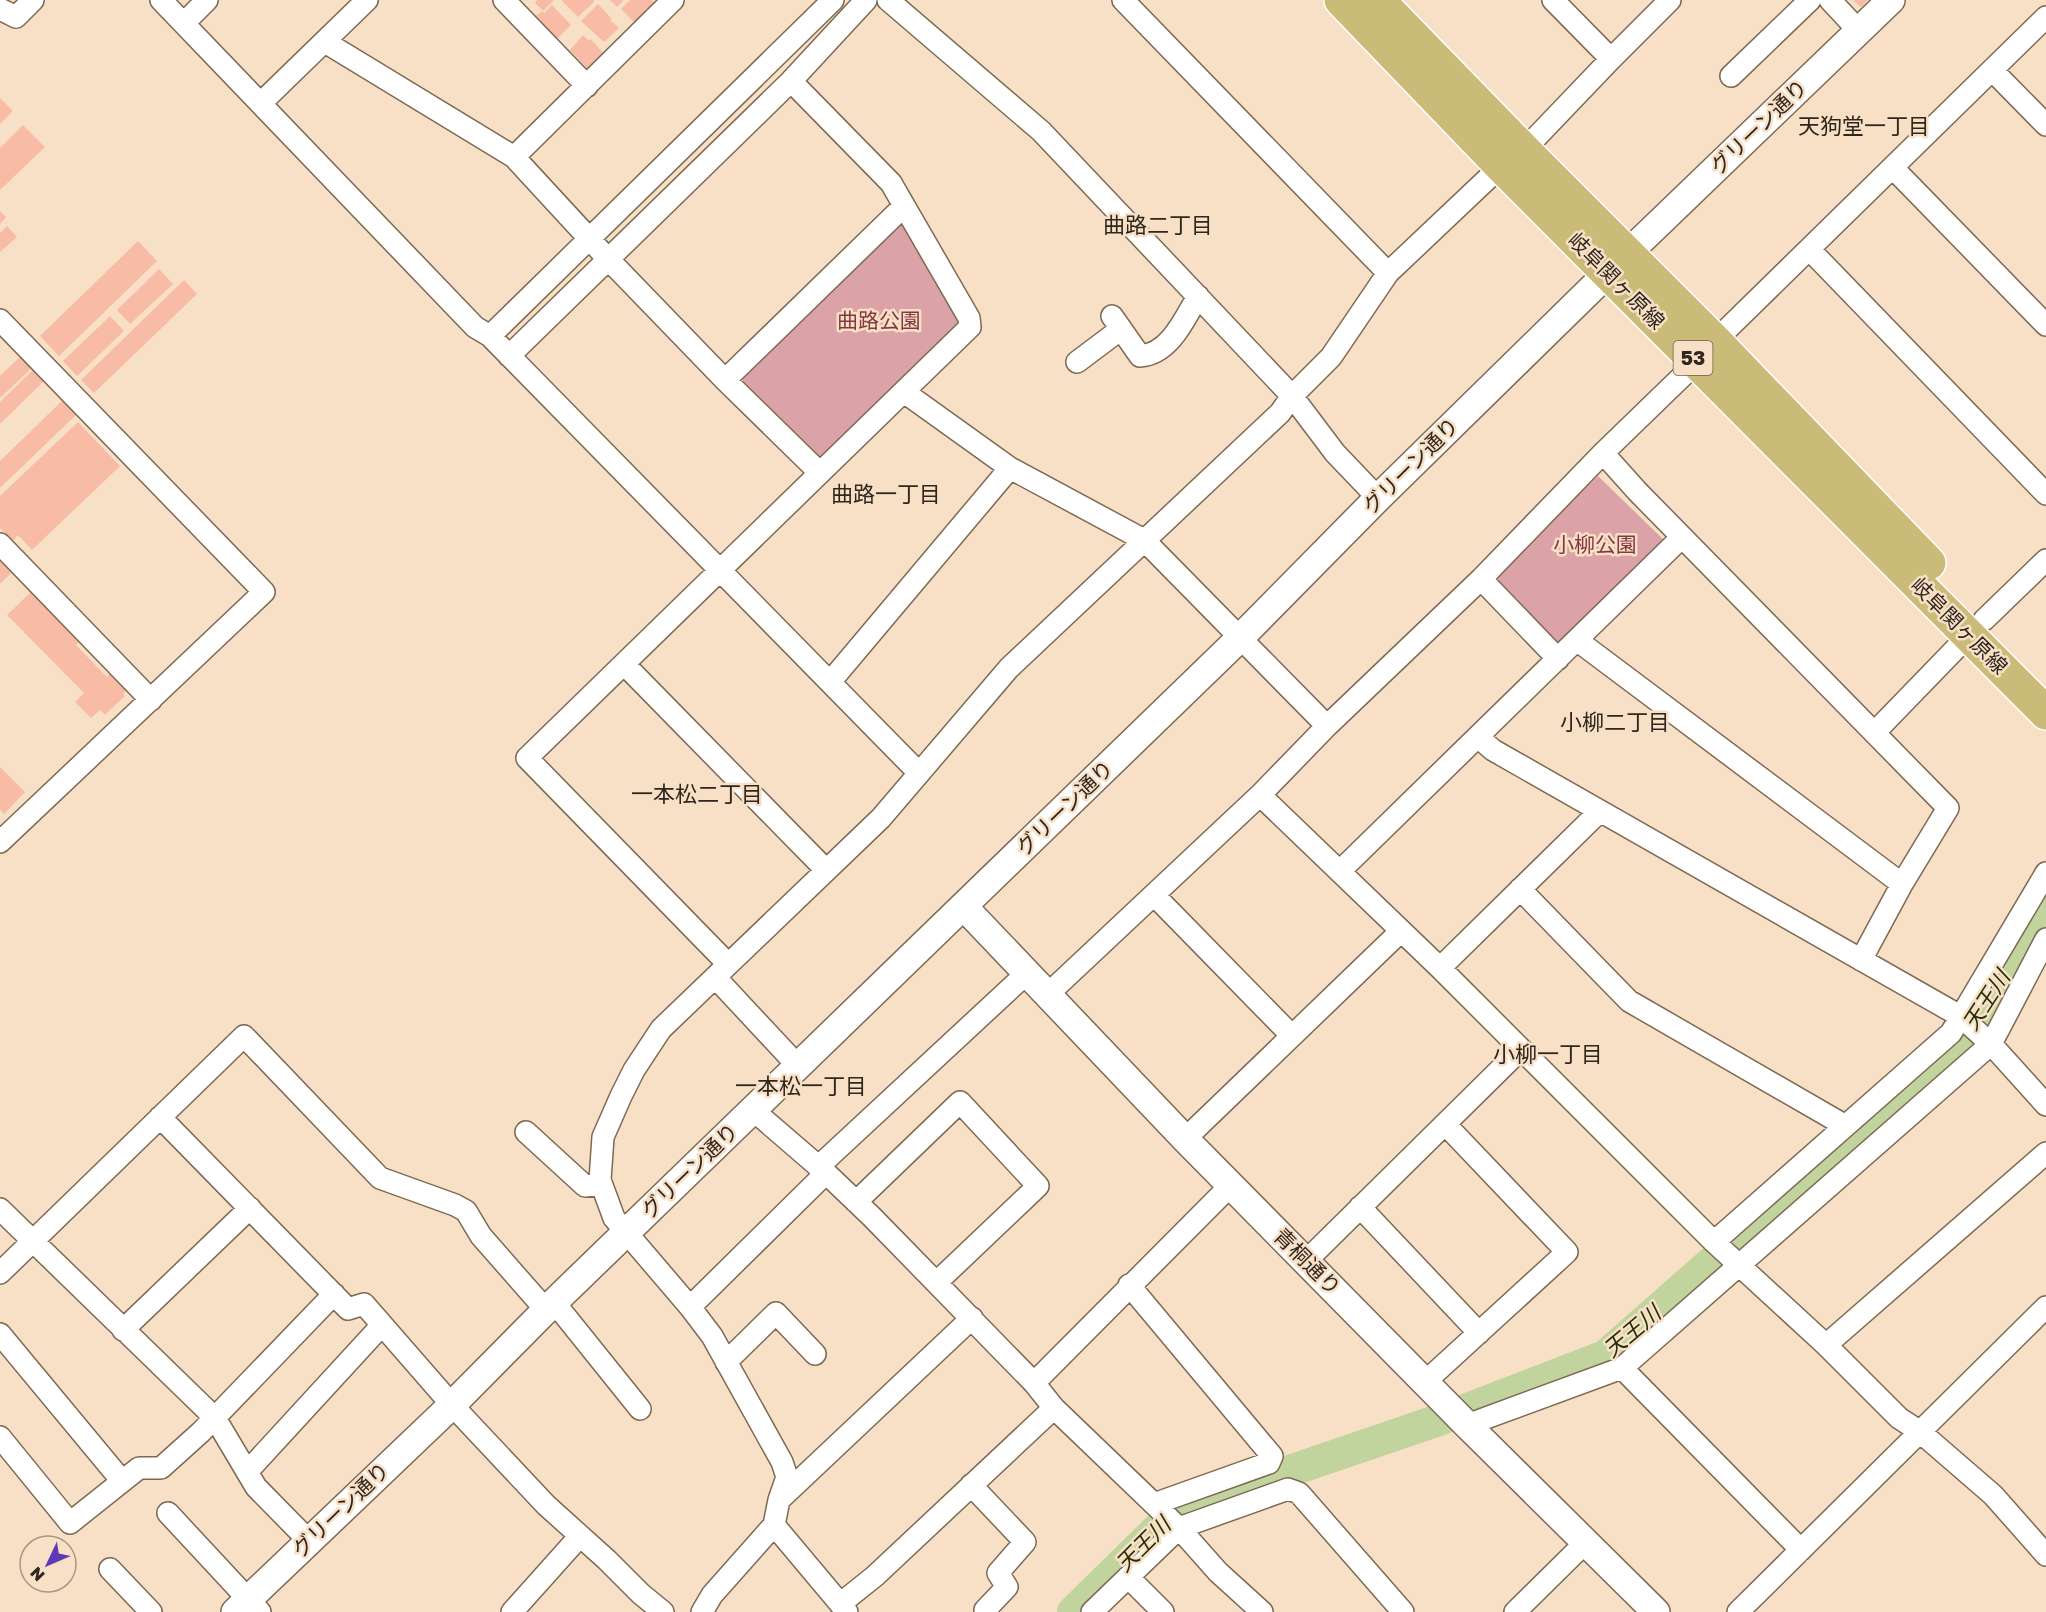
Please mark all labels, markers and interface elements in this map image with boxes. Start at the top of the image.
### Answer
street label: グリーン通り [1704,74,1812,179]
district label: 天狗堂一丁目 [1798,112,1930,139]
district label: 曲路二丁目 [1103,211,1213,238]
street label: 岐阜関ヶ原線 [1563,227,1670,334]
park label: 曲路公園 [837,307,921,333]
road number: 53 [1674,341,1712,375]
street label: グリーン通り [1357,412,1464,519]
district label: 曲路一丁目 [831,480,941,507]
park label: 小柳公園 [1553,531,1637,557]
street label: 岐阜関ヶ原線 [1906,572,2013,679]
district label: 小柳二丁目 [1560,708,1670,735]
street label: グリーン通り [1010,755,1118,860]
district label: 一本松二丁目 [631,780,763,807]
water label: 天王川 [1956,963,2016,1035]
district label: 小柳一丁目 [1493,1040,1603,1067]
district label: 一本松一丁目 [735,1072,867,1099]
street label: グリーン通り [635,1118,743,1223]
street label: 青桐通り [1269,1222,1347,1300]
water label: 天王川 [1598,1298,1667,1362]
street label: グリーン通り [286,1457,394,1562]
water label: 天王川 [1110,1509,1177,1577]
north arrow [18,1534,78,1594]
text: N [26,1563,49,1586]

